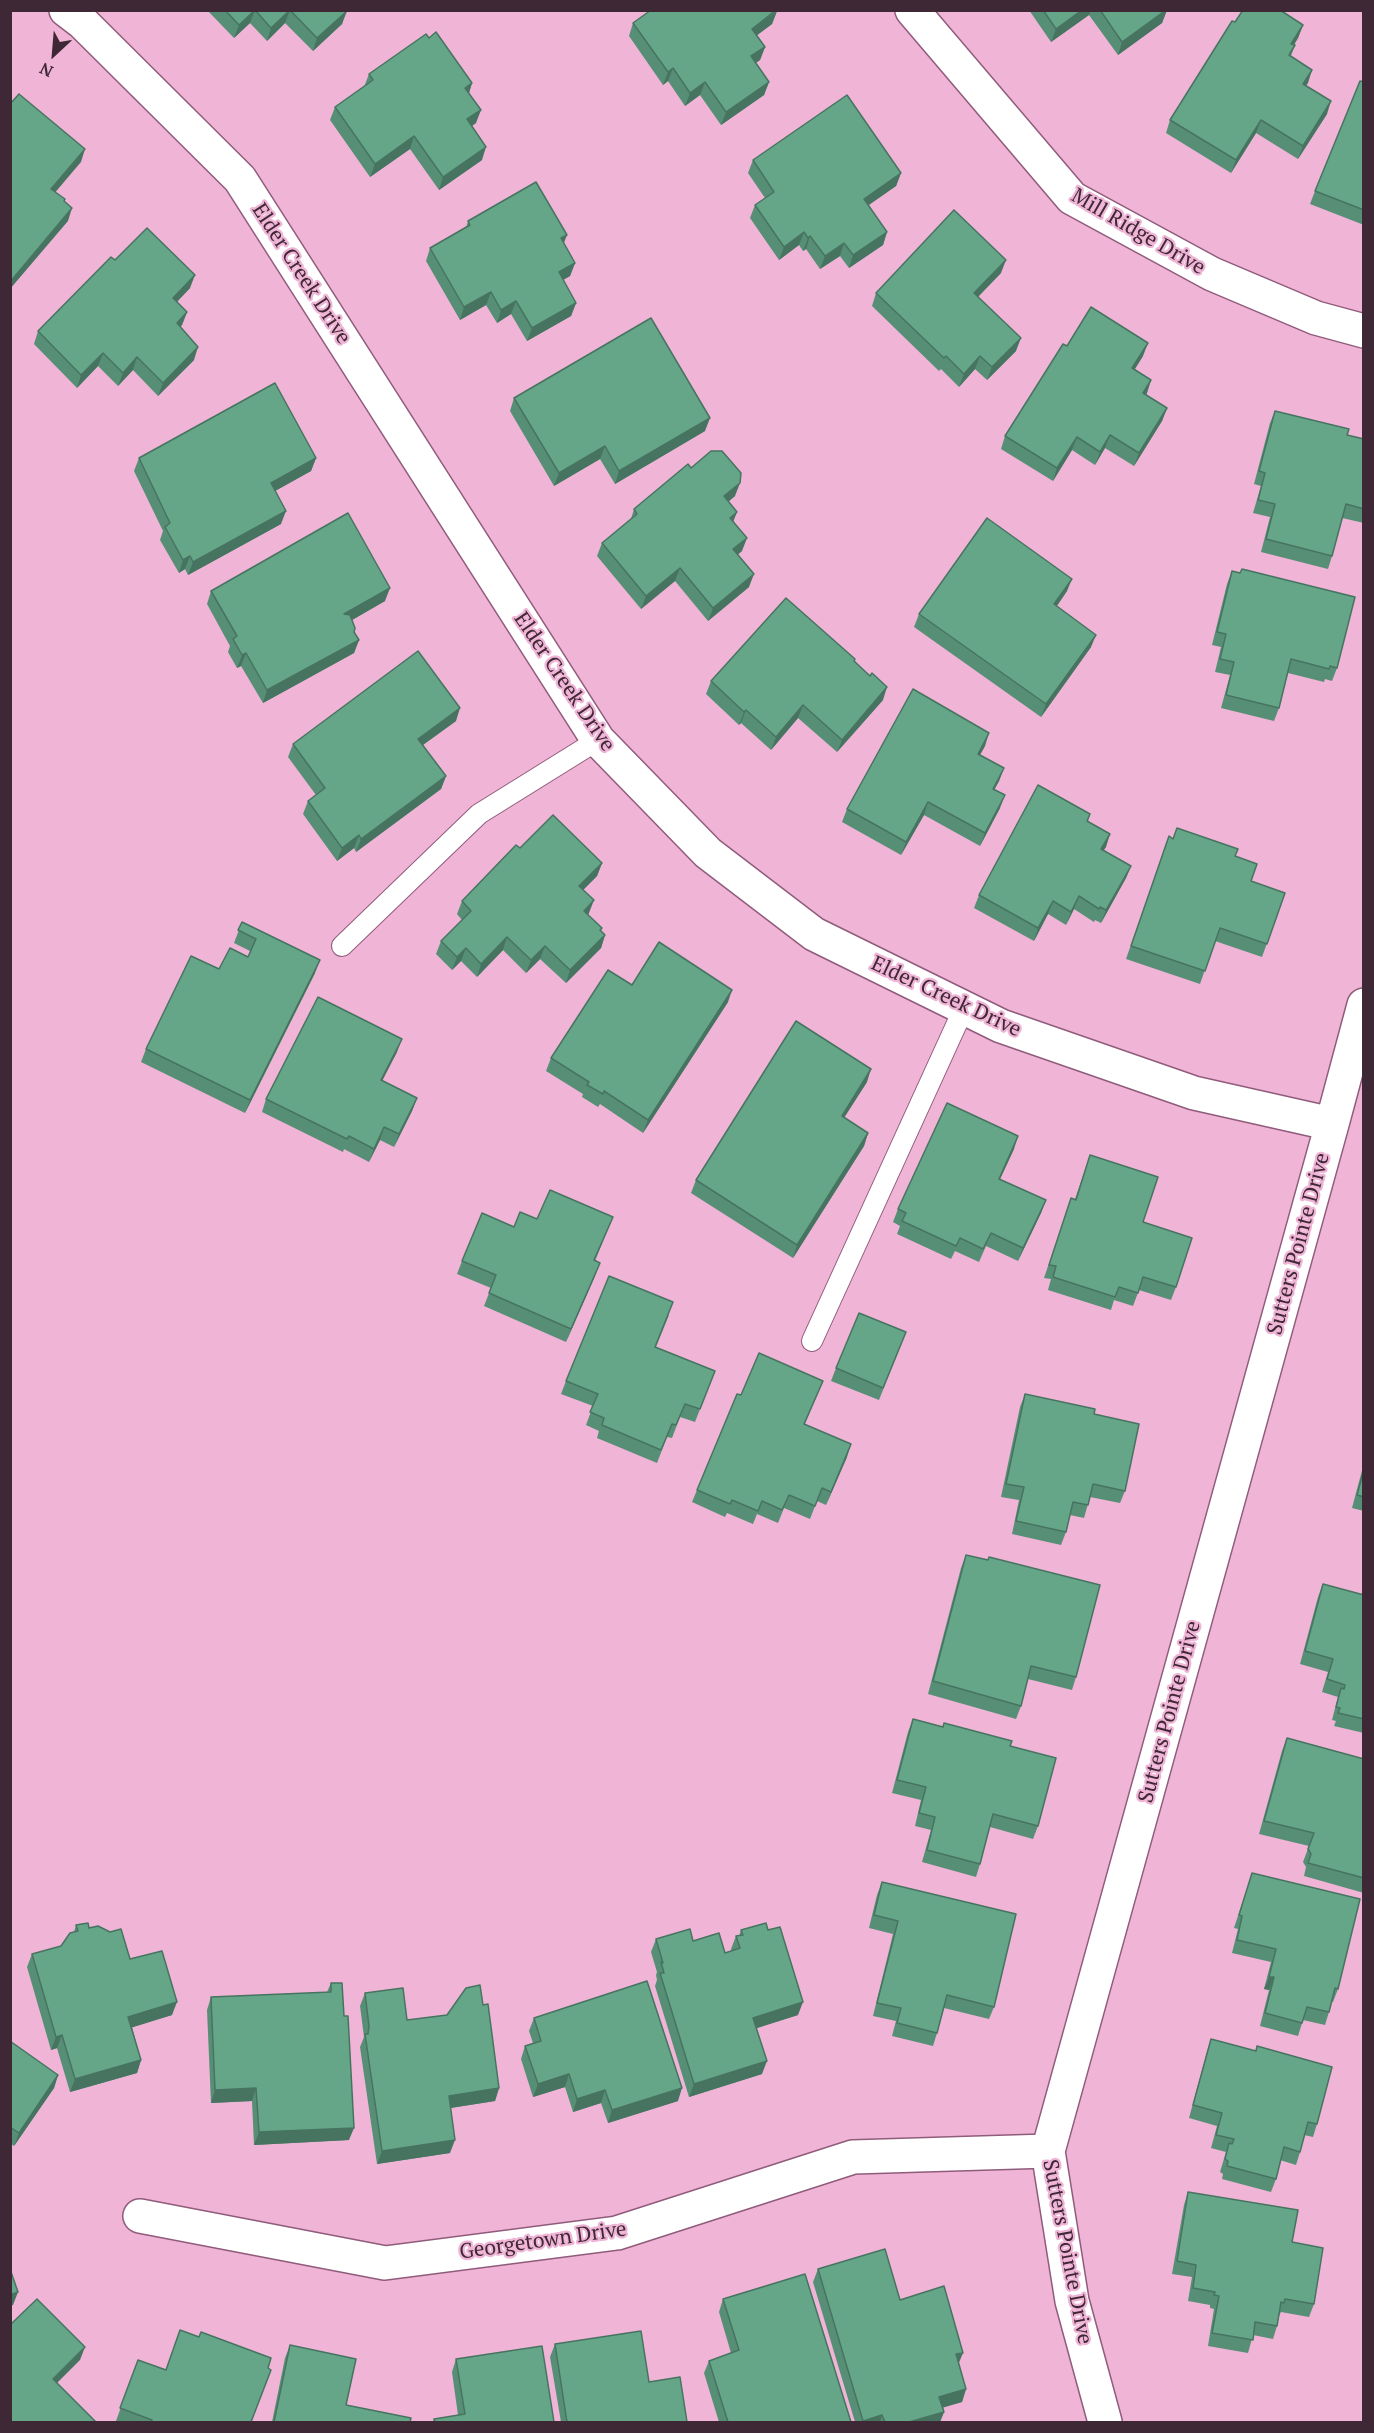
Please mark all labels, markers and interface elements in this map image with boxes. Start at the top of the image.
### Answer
north arrow [24,24,84,84]
text: N [36,58,56,83]
street label: Mill Ridge Drive [1067,183,1209,281]
street label: Elder Creek Drive [246,199,356,349]
street label: Elder Creek Drive [508,608,620,756]
street label: Elder Creek Drive [867,951,1025,1043]
street label: Sutters Pointe Drive [1263,1150,1335,1338]
street label: Sutters Pointe Drive [1134,1618,1206,1806]
street label: Sutters Pointe Drive [1037,2158,1097,2346]
street label: Georgetown Drive [458,2217,628,2265]

